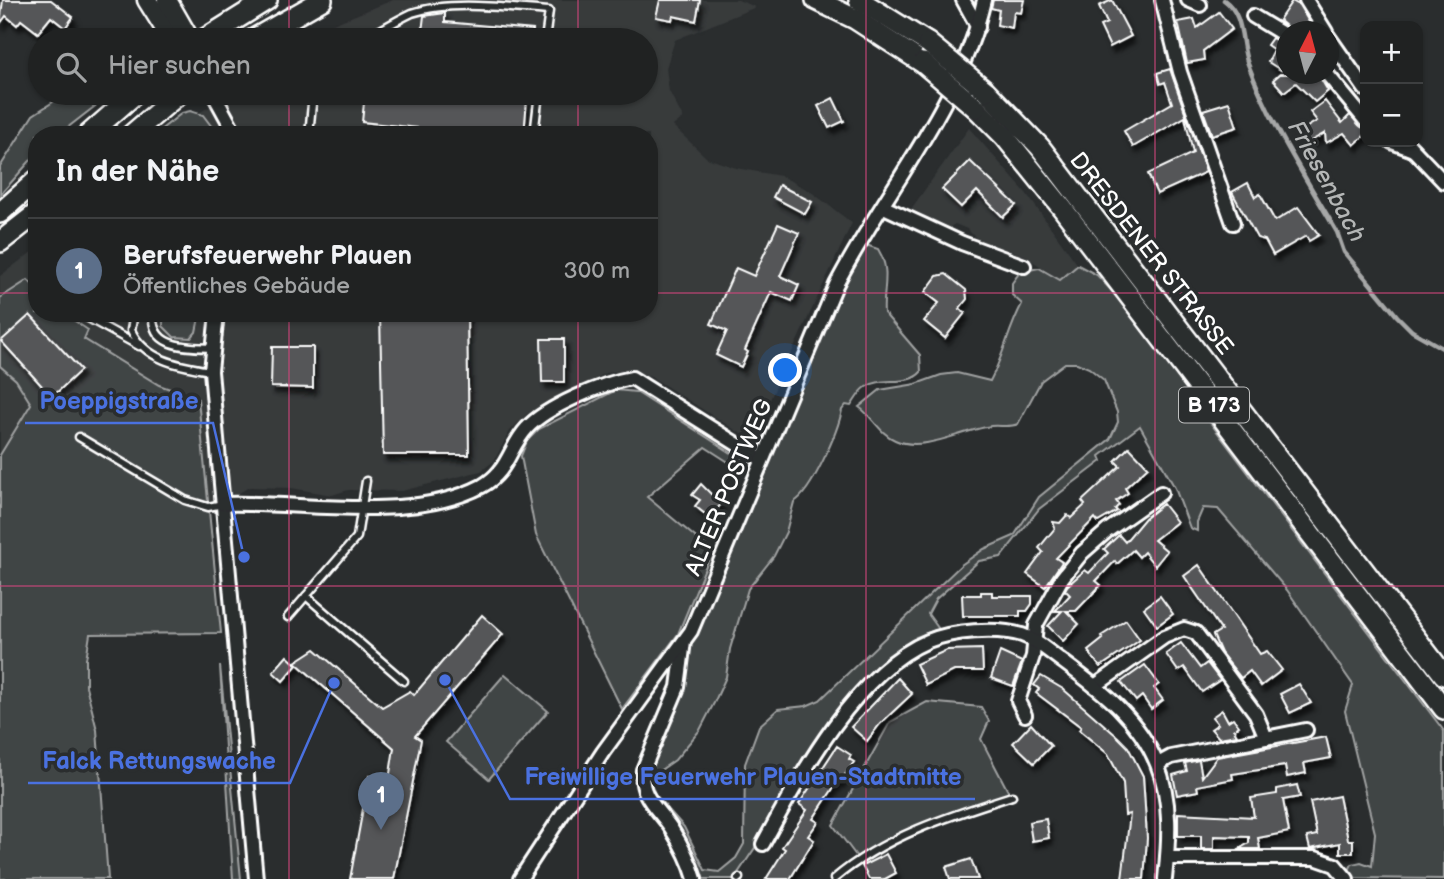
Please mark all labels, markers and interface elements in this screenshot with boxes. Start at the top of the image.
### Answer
north arrow [1276,21,1339,84]
map controls [1360,21,1423,147]
button: + [1360,21,1423,84]
search box [28,28,658,105]
icon: search [52,48,90,86]
text: Hier suchen [108,51,251,82]
button: − [1360,84,1423,147]
water label: Friesenbach [1281,115,1372,247]
street label: DRESDENER STRASSE [1063,147,1239,360]
text: In der Nähe [56,154,219,190]
text: Berufsfeuerwehr Plauen [123,241,412,272]
text: 1 [74,257,84,285]
text: 300 m [564,257,630,285]
text: Öffentliches Gebäude [123,272,350,300]
your location [768,353,802,387]
callout: Poeppigstraße [25,378,213,423]
text: Poeppigstraße [39,387,199,416]
road number: B 173 [1179,388,1249,422]
street label: ALTER POSTWEG [679,395,779,580]
callout: Falck Rettungswache [28,738,290,783]
text: Falck Rettungswache [42,747,276,776]
callout: Freiwillige Feuerwehr Plauen-Stadtmitte [510,754,975,799]
text: Freiwillige Feuerwehr Plauen-Stadtmitte [524,763,962,792]
pin: 1 [358,772,404,830]

